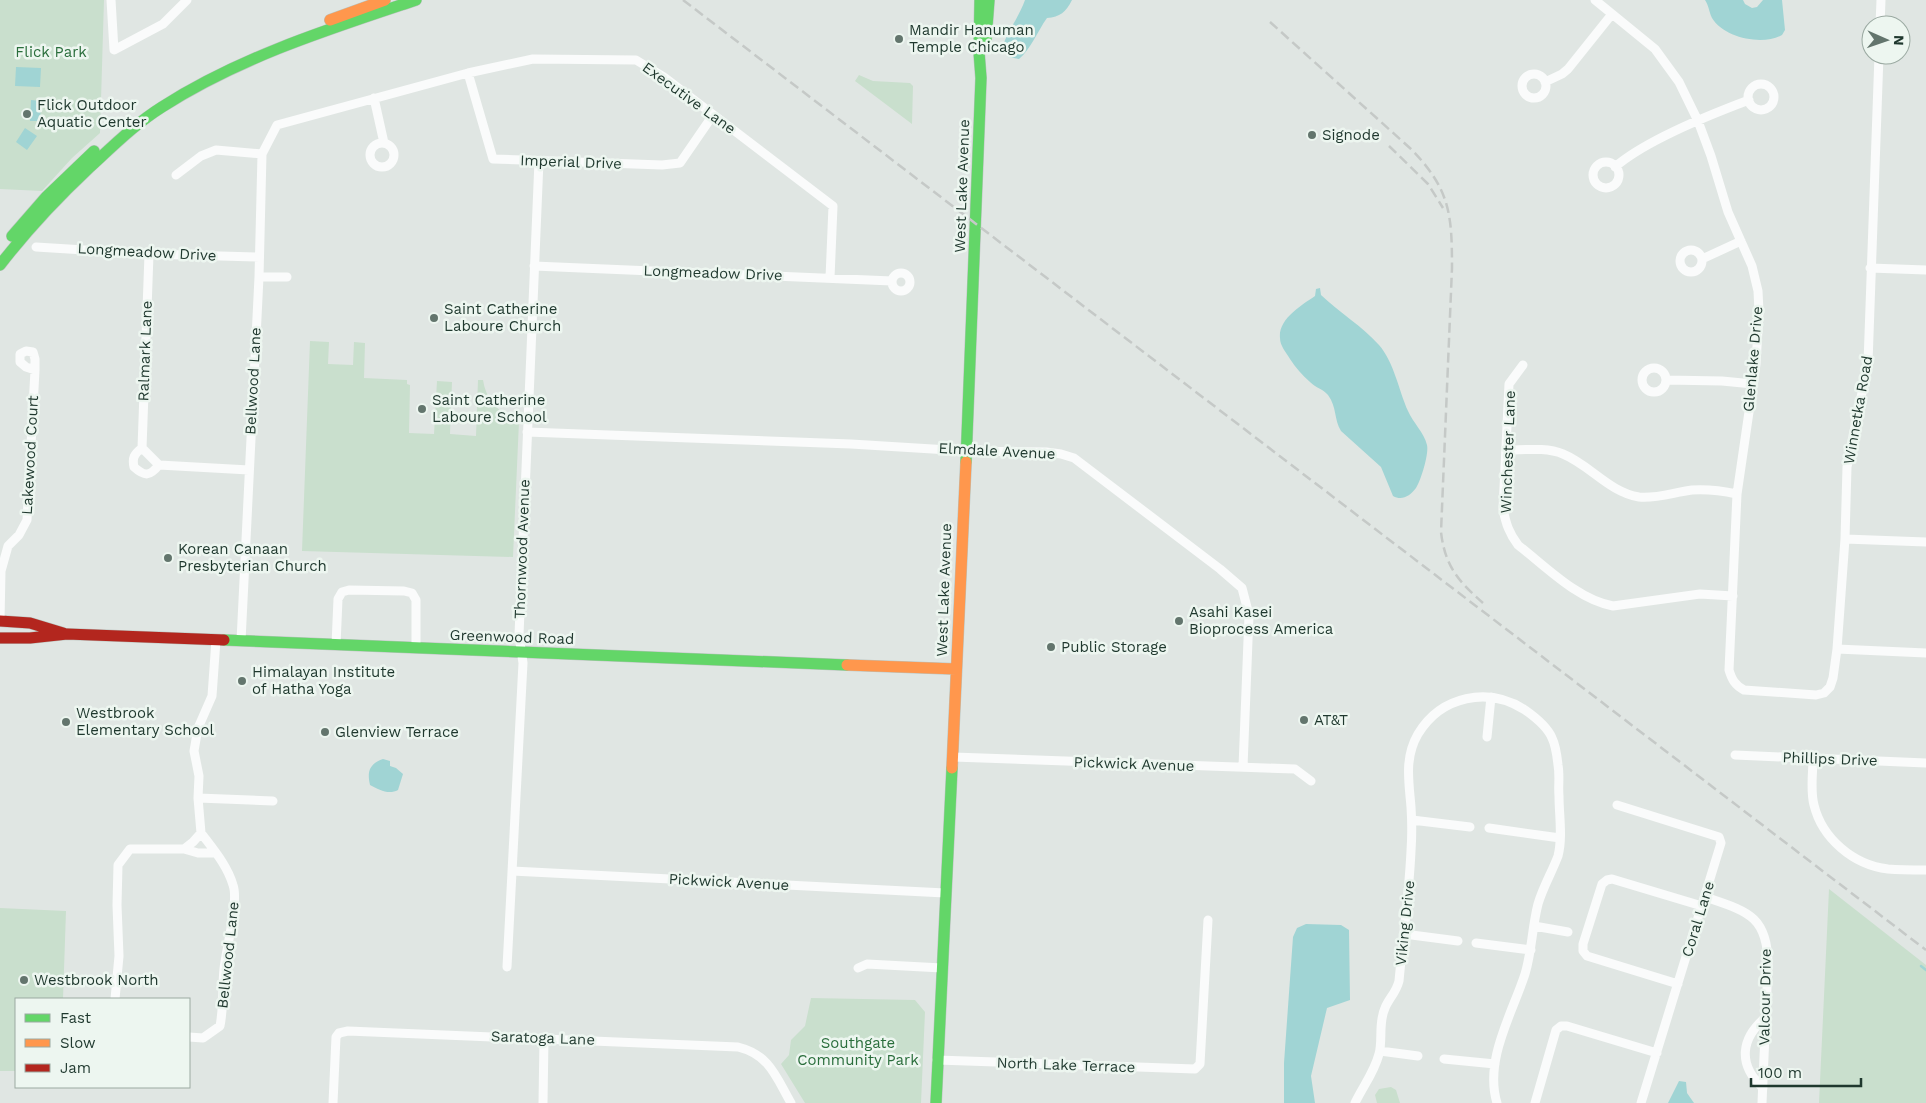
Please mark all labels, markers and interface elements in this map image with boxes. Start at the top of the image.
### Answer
north arrow [1861,15,1911,65]
place label: Mandir Hanuman Temple Chicago [909,21,1034,56]
marker: Mandir Hanuman Temple Chicago [893,33,905,45]
text: N [1891,35,1907,46]
park label: Flick Park [15,43,87,61]
street label: Executive Lane [639,58,739,138]
place label: Flick Outdoor Aquatic Center [37,96,147,131]
marker: Flick Outdoor Aquatic Center [21,108,33,120]
street label: West Lake Avenue [951,119,973,253]
place label: Signode [1322,126,1380,144]
marker: Signode [1306,129,1318,141]
street label: Imperial Drive [520,151,622,173]
street label: Longmeadow Drive [77,239,217,265]
street label: Longmeadow Drive [643,262,783,284]
street label: Ralmark Lane [134,300,156,402]
place label: Saint Catherine Laboure Church [444,300,561,335]
street label: Glenlake Drive [1739,306,1767,412]
marker: Saint Catherine Laboure Church [428,312,440,324]
street label: Bellwood Lane [241,327,265,435]
street label: Winnetka Road [1840,354,1876,466]
street label: Winchester Lane [1497,390,1519,514]
place label: Saint Catherine Laboure School [432,391,547,426]
street label: Lakewood Court [18,394,42,515]
marker: Saint Catherine Laboure School [416,403,428,415]
street label: Elmdale Avenue [938,439,1056,463]
street label: Thornwood Avenue [511,479,533,619]
street label: West Lake Avenue [933,523,955,657]
place label: Korean Canaan Presbyterian Church [178,540,327,575]
marker: Korean Canaan Presbyterian Church [162,552,174,564]
place label: Asahi Kasei Bioprocess America [1189,603,1334,638]
marker: Asahi Kasei Bioprocess America [1173,615,1185,627]
street label: Greenwood Road [449,626,575,648]
place label: Public Storage [1061,638,1167,656]
marker: Public Storage [1045,641,1057,653]
place label: Himalayan Institute of Hatha Yoga [252,663,395,698]
marker: Himalayan Institute of Hatha Yoga [236,675,248,687]
place label: Westbrook Elementary School [76,704,215,739]
place label: AT&T [1314,711,1348,729]
marker: AT&T [1298,714,1310,726]
marker: Westbrook Elementary School [60,716,72,728]
place label: Glenview Terrace [335,723,459,741]
marker: Glenview Terrace [319,726,331,738]
street label: Phillips Drive [1782,748,1878,770]
street label: Pickwick Avenue [1073,753,1195,775]
street label: Pickwick Avenue [668,870,790,894]
street label: Viking Drive [1392,879,1418,967]
street label: Coral Lane [1678,879,1718,959]
street label: Bellwood Lane [213,901,243,1009]
street label: Valcour Drive [1755,948,1775,1046]
place label: Westbrook North [34,971,158,989]
marker: Westbrook North [18,974,30,986]
legend [15,998,190,1088]
text: Fast [60,1009,92,1027]
street label: Saratoga Lane [491,1027,595,1049]
text: Slow [60,1034,96,1052]
park label: Southgate Community Park [797,1034,919,1069]
street label: North Lake Terrace [996,1054,1136,1076]
scale bar [1751,1056,1861,1088]
text: Jam [60,1059,91,1077]
text: 100 m [1758,1064,1802,1082]

